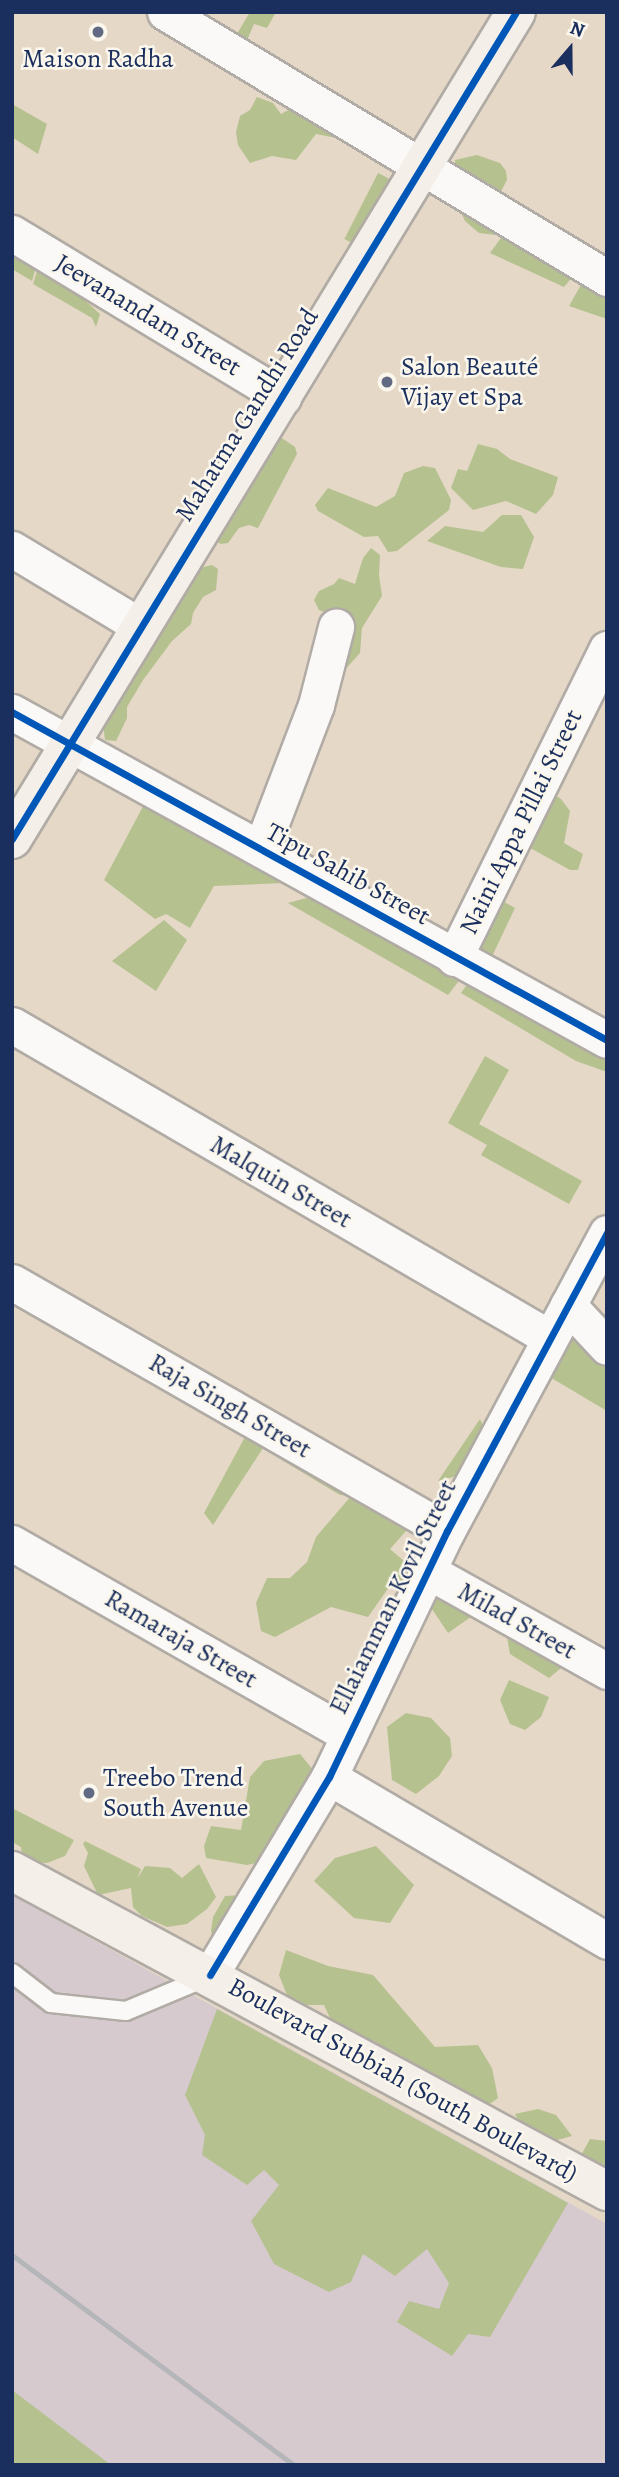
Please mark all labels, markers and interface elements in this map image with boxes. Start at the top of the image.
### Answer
north arrow [535,14,605,84]
text: N [566,15,588,44]
marker: Maison Radha [90,24,106,40]
place label: Maison Radha [22,43,174,75]
street label: Jeevanandam Street [49,247,247,383]
street label: Mahatma Gandhi Road [169,303,325,527]
place label: Salon Beauté Vijay et Spa [401,351,538,412]
marker: Salon Beauté Vijay et Spa [379,374,395,390]
street label: Naini Appa Pillai Street [453,704,589,940]
street label: Tipu Sahib Street [261,816,435,932]
street label: Malquin Street [205,1129,357,1235]
street label: Raja Singh Street [143,1347,317,1465]
street label: Ellaiamman Kovil Street [323,1475,463,1719]
street label: Milad Street [452,1576,582,1666]
street label: Ramaraja Street [99,1583,263,1695]
place label: Treebo Trend South Avenue [103,1762,248,1824]
marker: Treebo Trend South Avenue [81,1785,97,1801]
street label: Boulevard Subbiah (South Boulevard) [223,1971,583,2189]

